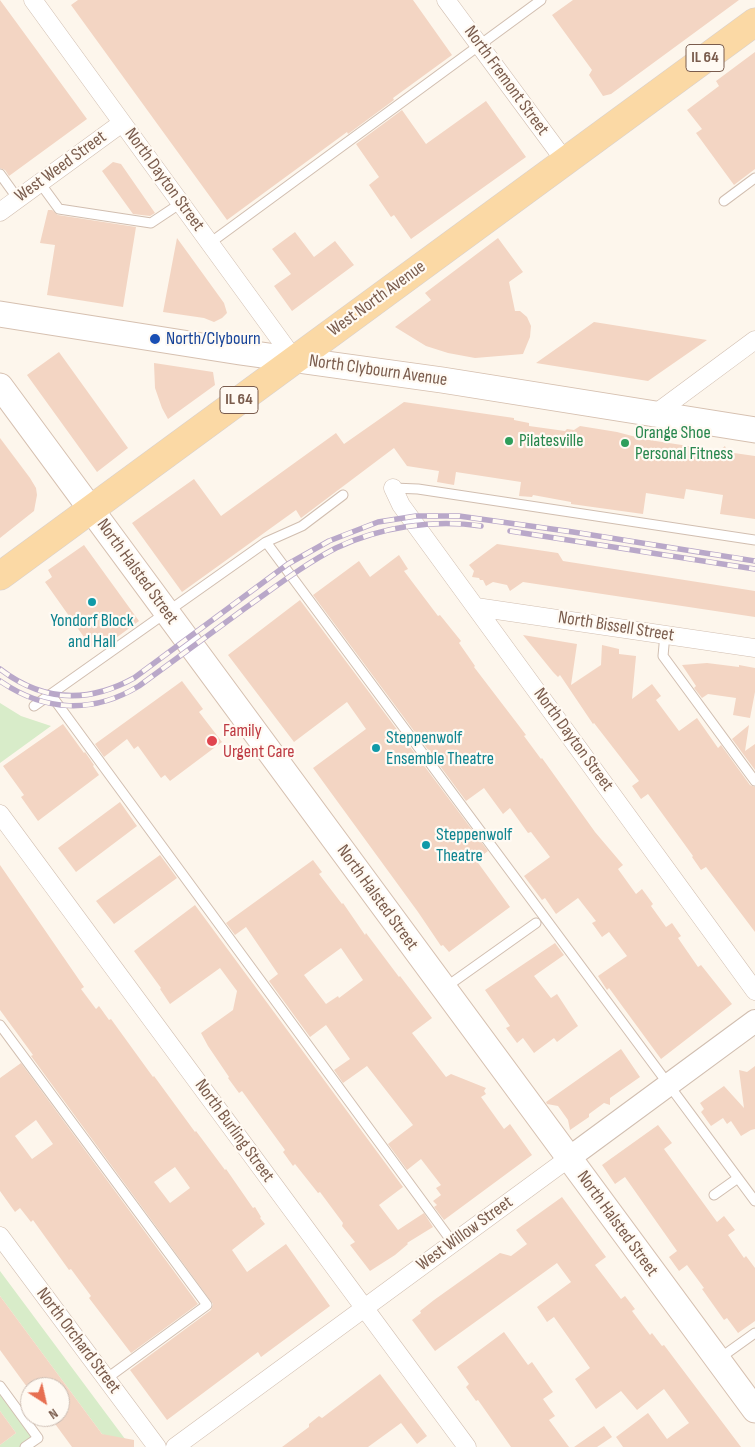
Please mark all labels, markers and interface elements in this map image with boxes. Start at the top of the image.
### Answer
street label: North Fremont Street [459,22,553,140]
road number: IL 64 [686,44,724,72]
street label: North Dayton Street [119,124,209,236]
street label: West Weed Street [11,127,111,207]
street label: West North Avenue [324,256,430,342]
place label: North/Clybourn [166,328,261,350]
marker: North/Clybourn [148,332,162,346]
street label: North Clybourn Avenue [308,351,448,391]
road number: IL 64 [220,386,258,414]
place label: Orange Shoe Personal Fitness [635,422,733,464]
place label: Pilatesville [519,430,583,452]
marker: Pilatesville [503,435,515,447]
marker: Orange Shoe Personal Fitness [619,437,631,449]
street label: North Halsted Street [92,515,182,629]
marker: Yondorf Block and Hall [86,596,98,608]
street label: North Bissell Street [557,607,675,647]
place label: Yondorf Block and Hall [50,610,134,652]
street label: North Dayton Street [528,684,618,796]
place label: Family Urgent Care [223,720,295,762]
place label: Steppenwolf Ensemble Theatre [386,727,494,770]
marker: Family Urgent Care [205,734,219,748]
marker: Steppenwolf Ensemble Theatre [370,742,382,754]
place label: Steppenwolf Theatre [436,824,512,866]
marker: Steppenwolf Theatre [420,839,432,851]
street label: North Halsted Street [332,841,422,955]
street label: North Burling Street [190,1075,278,1187]
street label: North Halsted Street [572,1167,662,1281]
street label: West Willow Street [413,1192,517,1276]
street label: North Orchard Street [31,1284,125,1398]
north arrow [20,1377,70,1427]
text: N [45,1405,61,1423]

